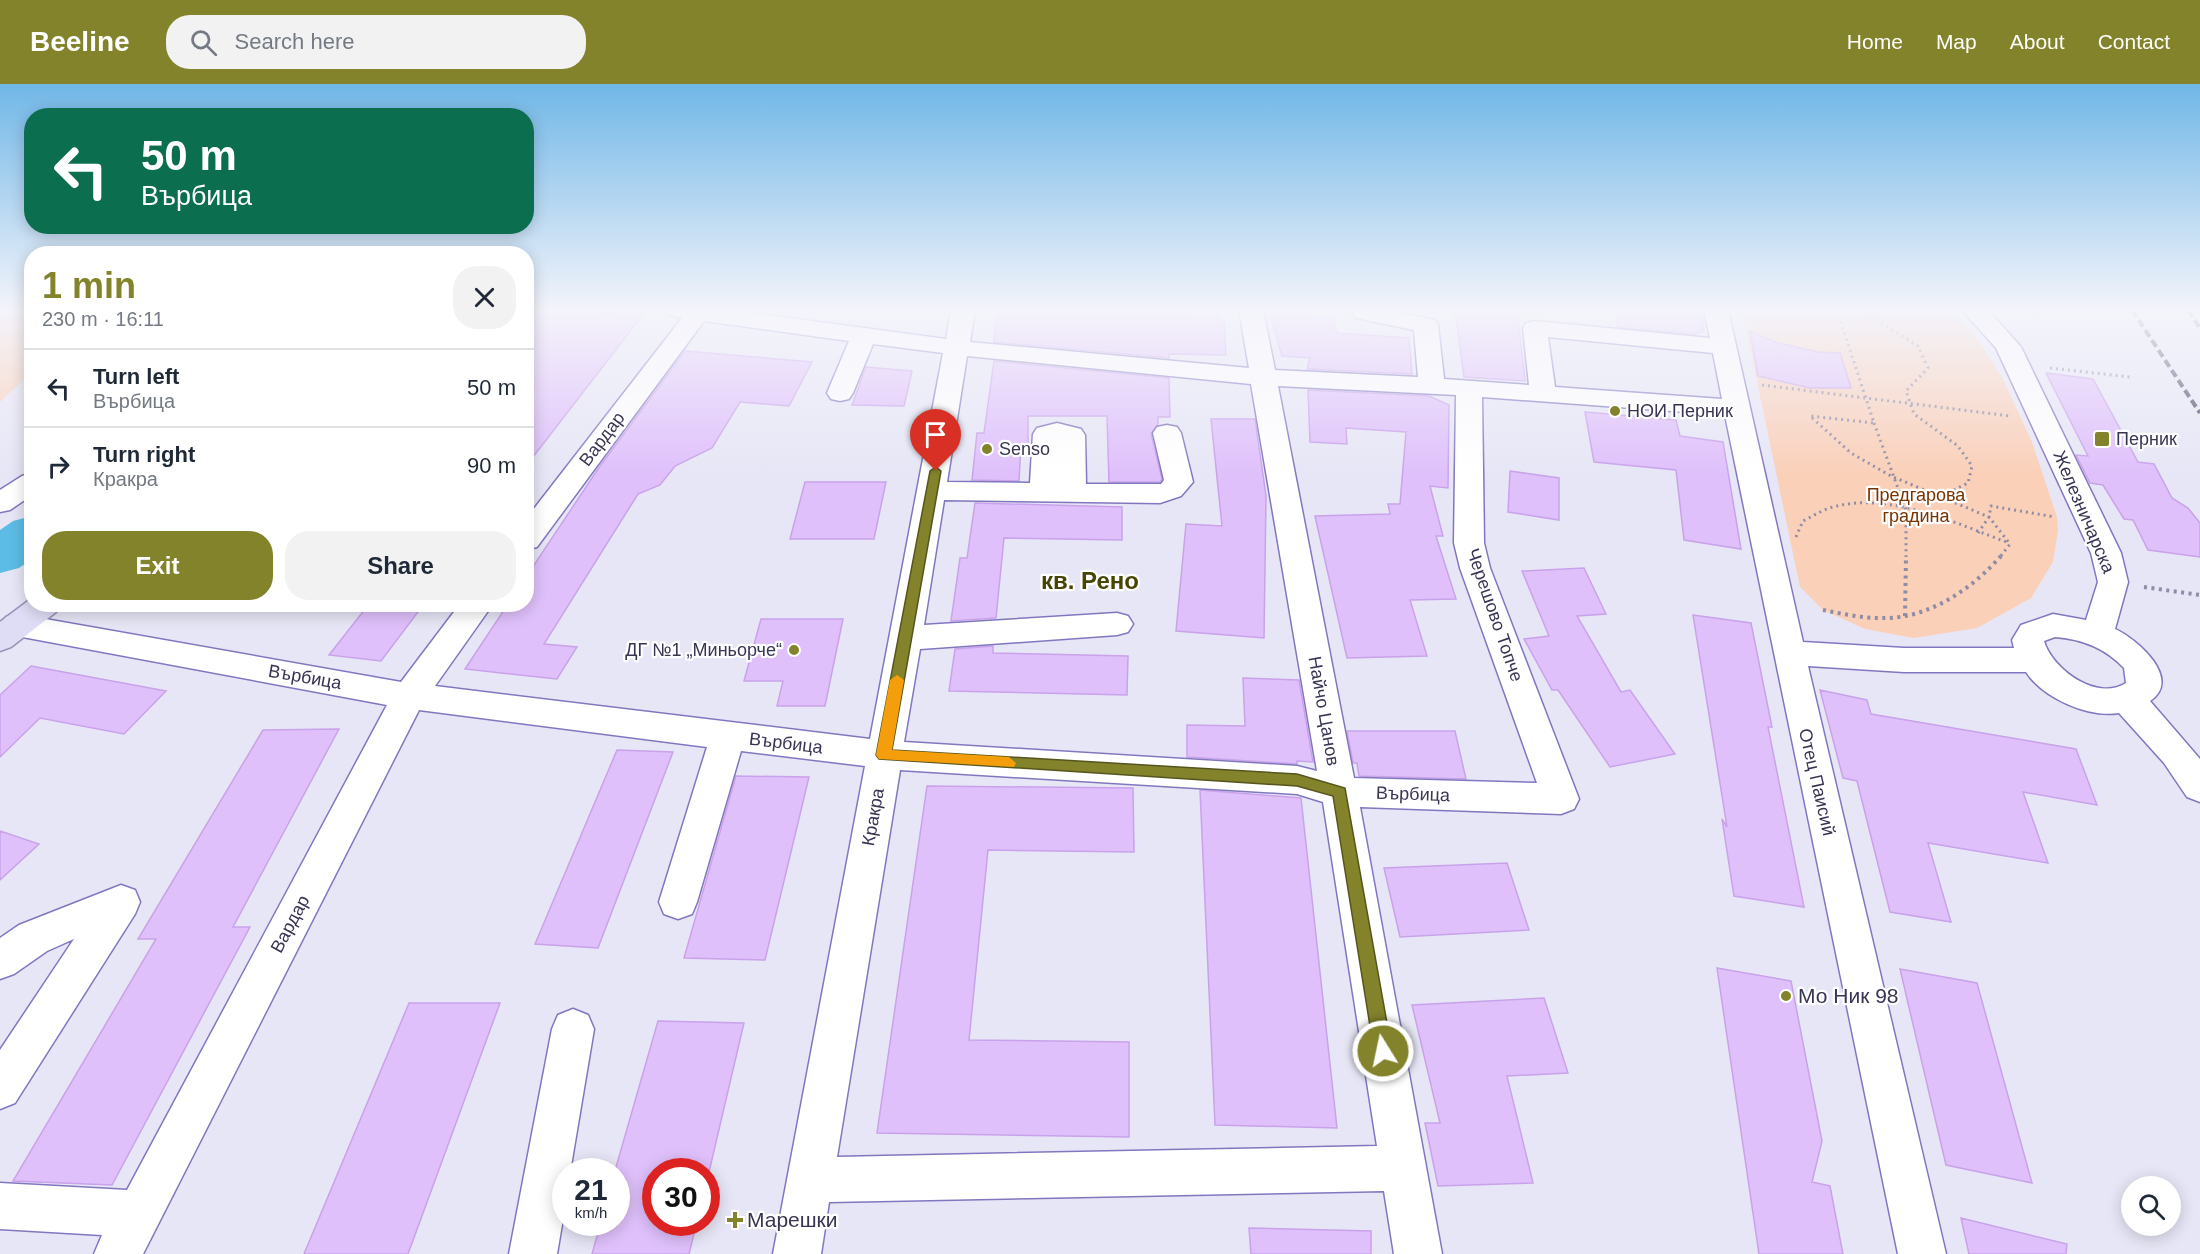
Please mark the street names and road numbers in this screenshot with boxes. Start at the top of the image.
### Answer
street label: Вардар [575,408,629,470]
street label: Железничарска [2049,448,2119,577]
street label: Черешово Топче [1463,546,1527,684]
street label: Найчо Цанов [1305,655,1343,767]
street label: Върбица [267,661,344,693]
street label: Отец Паисий [1795,726,1839,838]
street label: Върбица [748,729,825,758]
street label: Върбица [1376,783,1451,805]
street label: Кракра [858,786,888,847]
street label: Вардар [267,892,313,956]

